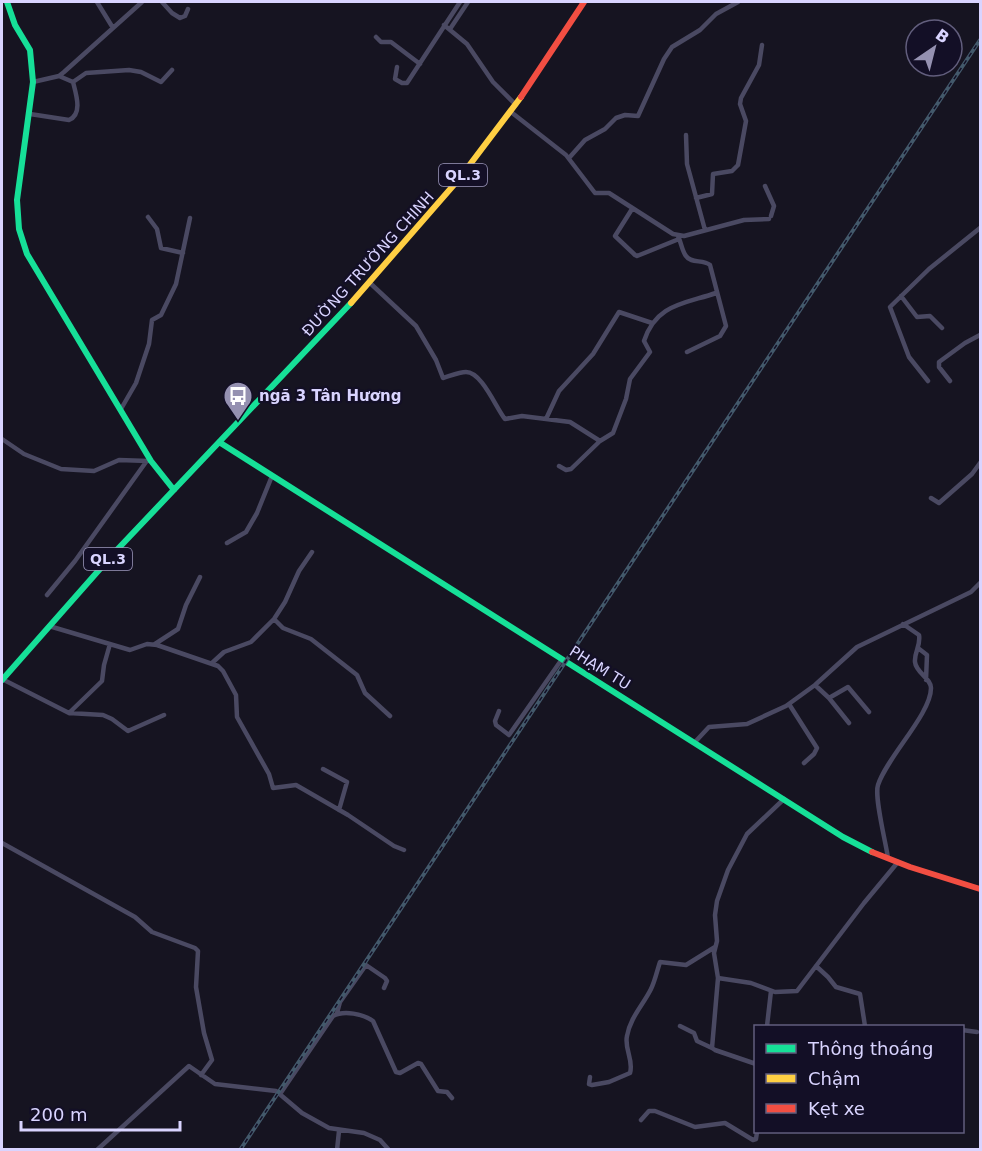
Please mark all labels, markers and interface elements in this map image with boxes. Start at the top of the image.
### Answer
north arrow [904,18,964,78]
text: B [932,25,953,47]
road number: QL.3 [439,164,487,186]
street label: ĐƯỜNG TRƯỜNG CHINH [298,187,438,340]
bus stop icon: ngã 3 Tân Hương [222,380,254,422]
place label: ngã 3 Tân Hương [259,387,401,405]
road number: QL.3 [84,548,132,570]
street label: PHẠM TU [566,642,634,694]
legend [754,1025,964,1133]
text: Thông thoáng [807,1038,933,1059]
text: Chậm [808,1068,861,1089]
scale bar [21,1094,180,1132]
text: Kẹt xe [808,1098,865,1119]
text: 200 m [30,1104,88,1125]

